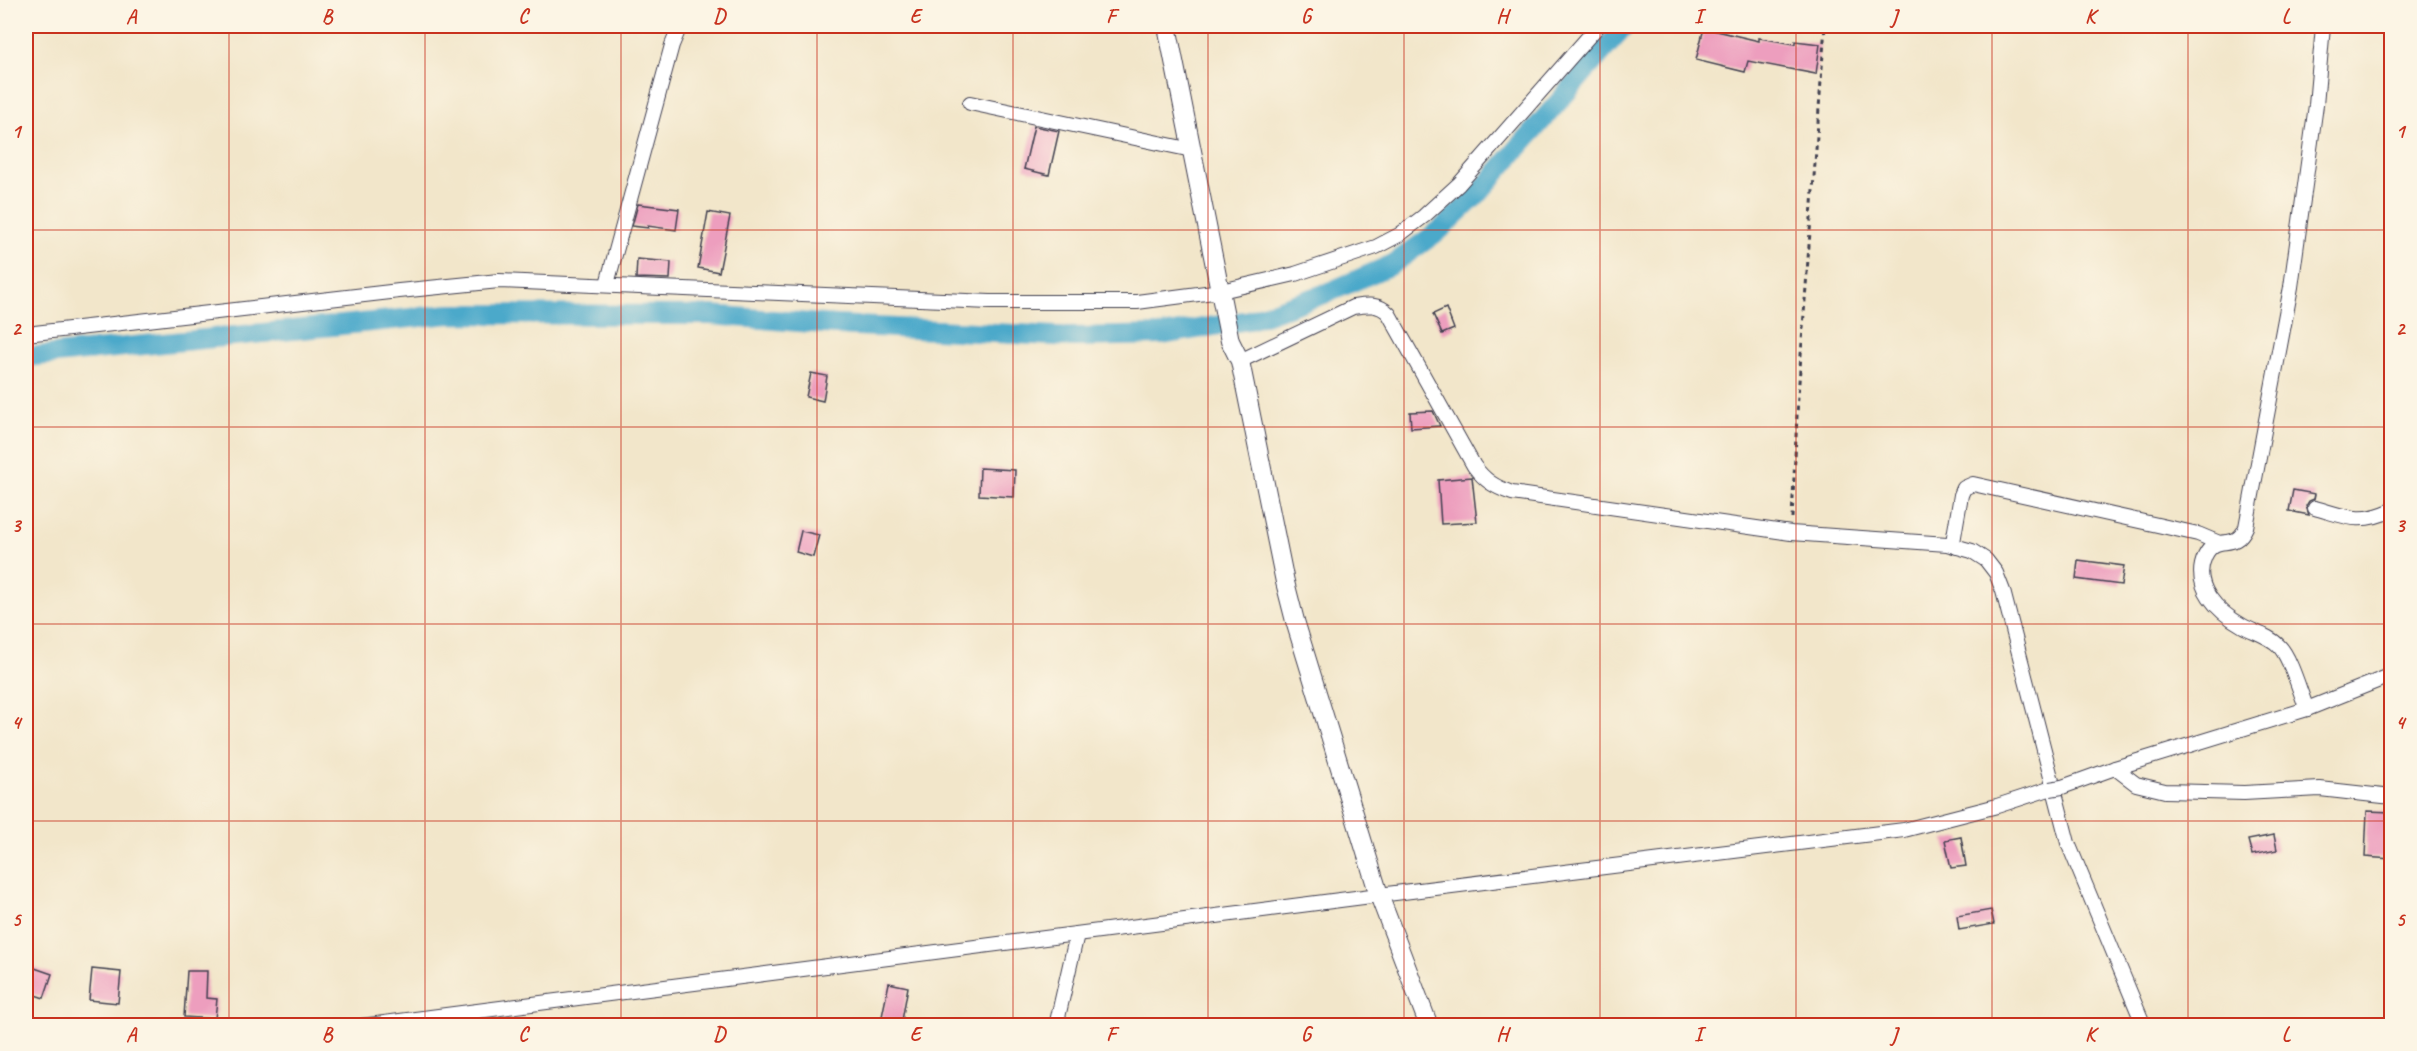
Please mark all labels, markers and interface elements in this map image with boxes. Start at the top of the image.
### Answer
text: A [126,4,138,29]
text: B [322,4,334,29]
text: C [518,4,530,29]
text: D [713,4,727,29]
text: E [910,4,924,29]
text: F [1106,4,1120,29]
text: G [1301,4,1314,29]
text: H [1496,4,1511,29]
text: I [1694,4,1707,29]
text: J [1889,4,1901,29]
text: K [2085,4,2099,29]
text: L [2282,4,2292,29]
text: 1 [12,119,23,144]
text: 1 [2396,119,2407,144]
text: 2 [12,316,23,341]
text: 2 [2396,316,2407,341]
text: 3 [12,513,23,538]
text: 3 [2396,513,2407,538]
text: 4 [12,710,24,735]
text: 4 [2396,710,2408,735]
text: 5 [12,907,23,932]
text: 5 [2396,907,2407,932]
text: A [126,1022,138,1047]
text: B [322,1022,334,1047]
text: C [518,1022,530,1047]
text: D [713,1022,727,1047]
text: E [910,1022,924,1047]
text: F [1106,1022,1120,1047]
text: G [1301,1022,1314,1047]
text: H [1496,1022,1511,1047]
text: I [1694,1022,1707,1047]
text: J [1889,1022,1901,1047]
text: K [2085,1022,2099,1047]
text: L [2282,1022,2292,1047]

